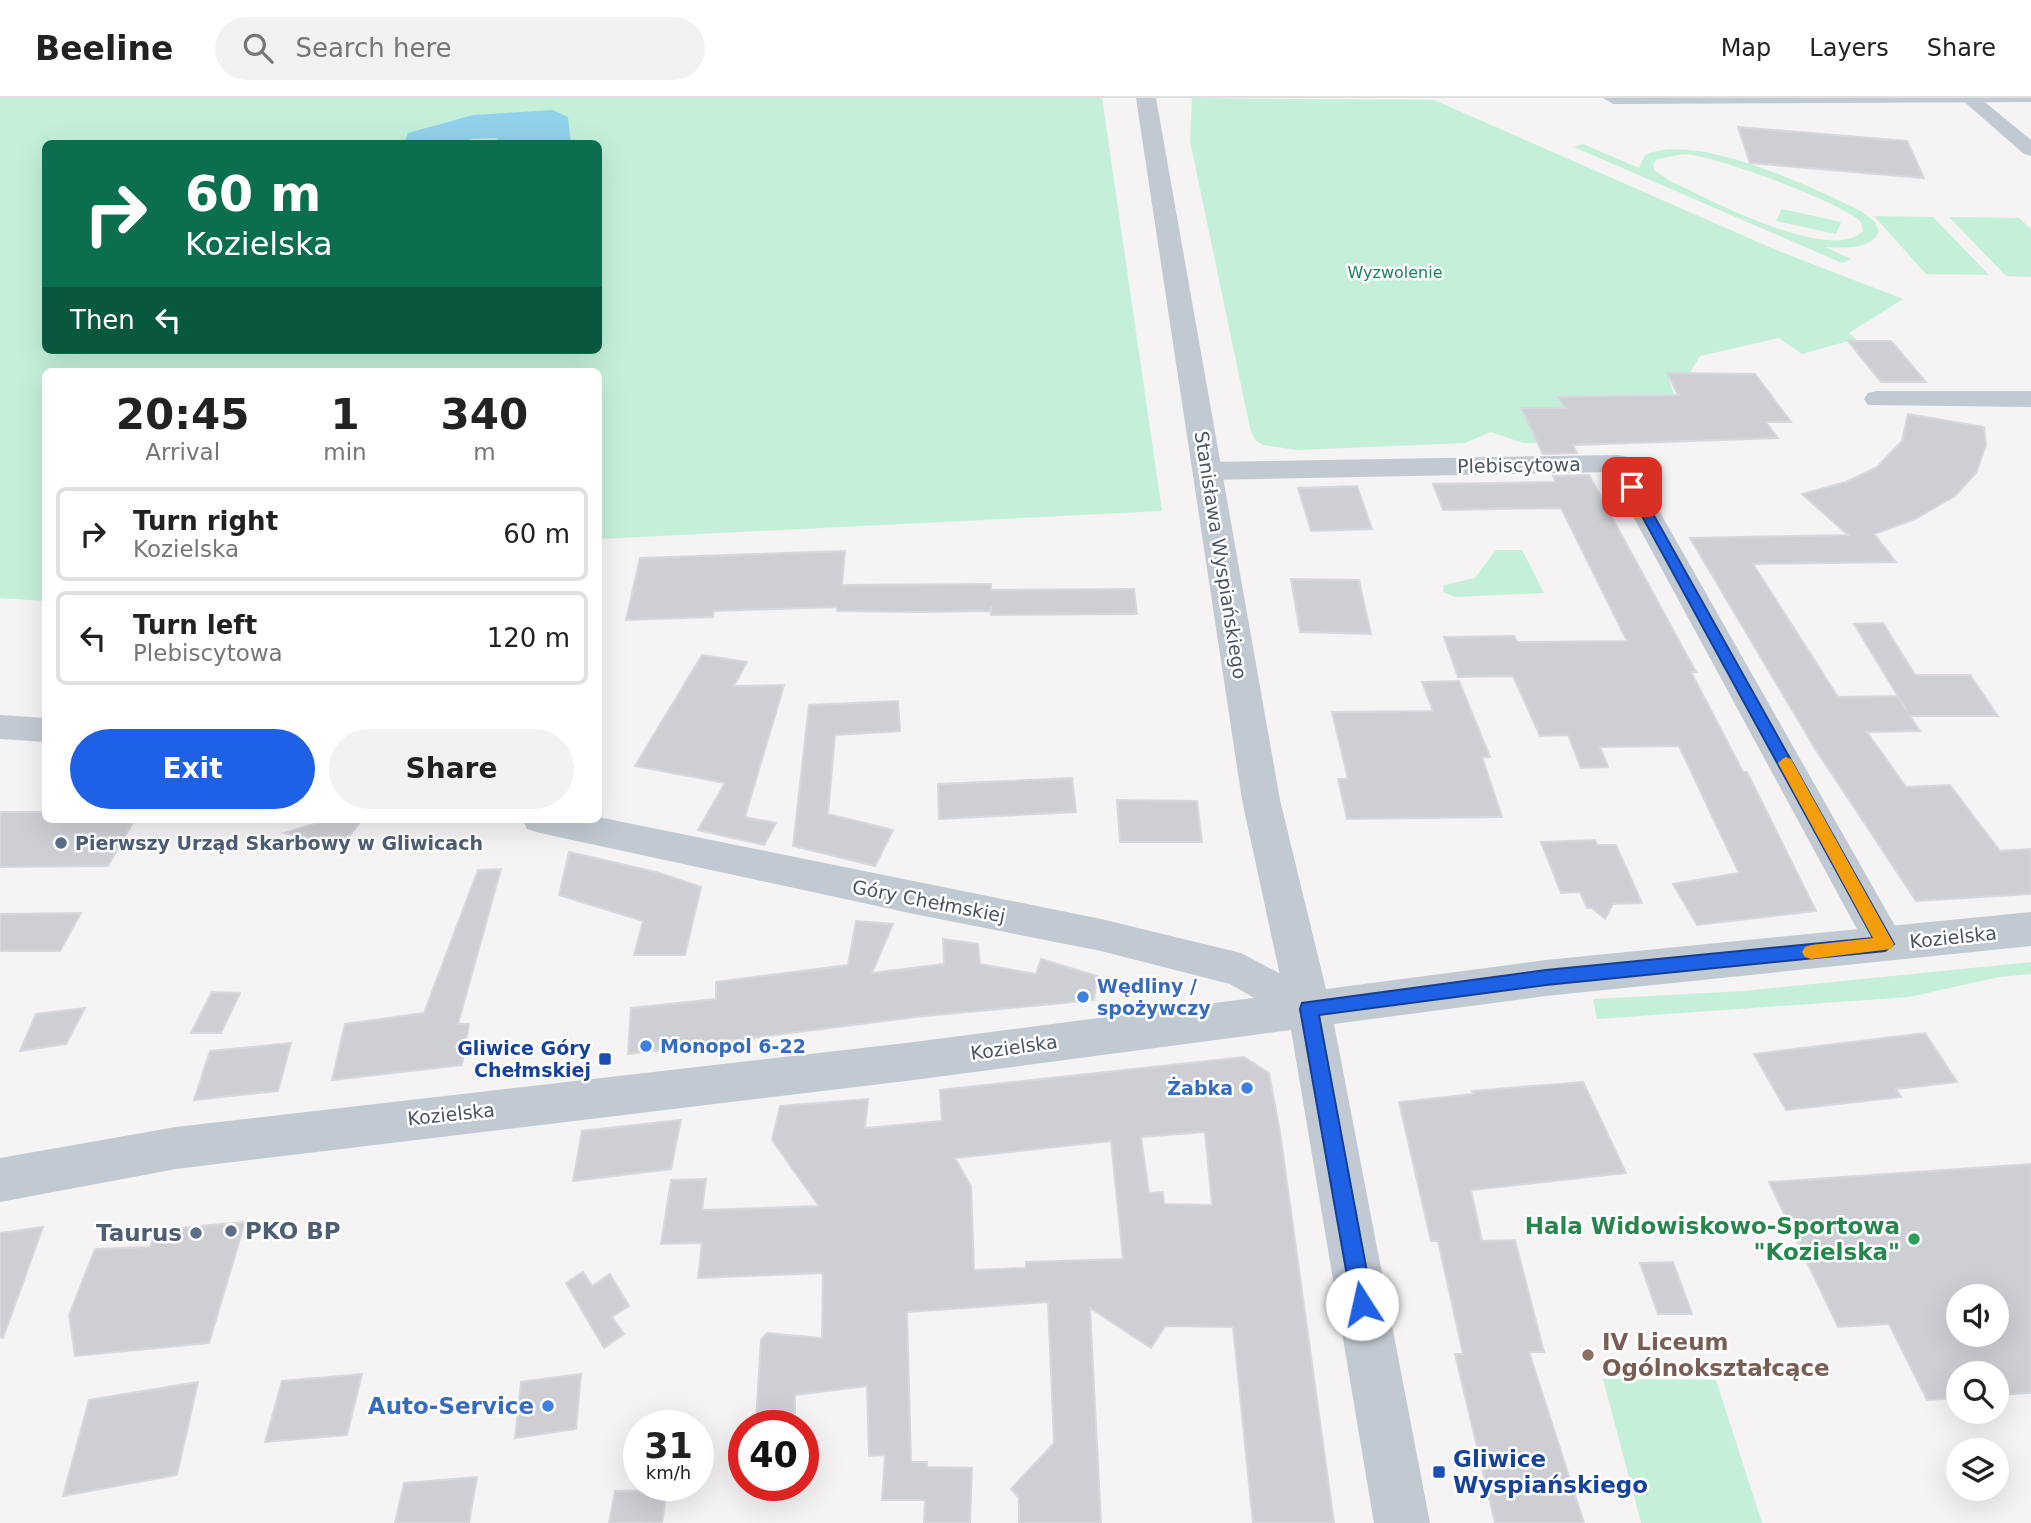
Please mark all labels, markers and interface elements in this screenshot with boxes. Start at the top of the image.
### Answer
search box [215,17,705,80]
text: Beeline [35,29,173,68]
icon: search [239,29,277,67]
text: Search here [295,33,452,63]
text: Map [1721,34,1771,62]
text: Layers [1809,34,1889,62]
text: Share [1927,34,1996,62]
text: 60 m [185,166,321,223]
icon: right [70,168,161,259]
text: Kozielska [185,225,332,263]
park label: Wyzwolenie [1348,263,1443,282]
icon: left [149,301,187,339]
text: Then [70,305,135,335]
text: 20:45 [116,390,250,439]
text: 1 [330,390,360,439]
text: 340 [441,390,528,439]
street label: Stanisława Wyspiańskiego [1191,429,1251,681]
text: Arrival [145,439,220,465]
text: min [323,439,367,465]
text: m [473,439,496,465]
street label: Plebiscytowa [1457,453,1581,477]
pin [1602,457,1662,517]
icon: arrive [1613,468,1651,506]
text: Turn right [133,506,278,536]
icon: right [74,515,112,553]
text: 60 m [503,519,570,549]
text: Kozielska [133,536,239,562]
text: Turn left [133,610,257,640]
icon: left [74,619,112,657]
text: 120 m [487,623,570,653]
text: Plebiscytowa [133,640,283,666]
button: Exit [70,729,315,809]
button: Share [329,729,574,809]
place label: Pierwszy Urząd Skarbowy w Gliwicach [75,832,483,854]
marker: Pierwszy Urząd Skarbowy w Gliwicach [53,835,69,851]
street label: Góry Chełmskiej [851,875,1007,927]
street label: Kozielska [1908,921,1998,953]
place label: Wędliny / spożywczy [1097,975,1211,1019]
marker: Wędliny / spożywczy [1075,989,1091,1005]
street label: Kozielska [969,1030,1059,1064]
place label: Monopol 6-22 [660,1035,806,1057]
place label: Gliwice Góry Chełmskiej [457,1037,592,1081]
marker: Monopol 6-22 [638,1038,654,1054]
marker: Gliwice Góry Chełmskiej [597,1051,613,1067]
place label: Żabka [1167,1076,1233,1099]
marker: Żabka [1239,1080,1255,1096]
street label: Kozielska [406,1098,496,1130]
place label: Hala Widowiskowo-Sportowa "Kozielska" [1525,1213,1900,1265]
place label: PKO BP [245,1218,341,1244]
place label: Taurus [96,1220,182,1246]
marker: PKO BP [223,1223,239,1239]
marker: Taurus [188,1225,204,1241]
marker: Hala Widowiskowo-Sportowa "Kozielska" [1906,1231,1922,1247]
position arrow [1325,1267,1399,1341]
map controls [1946,1284,2009,1501]
button: sound [1946,1284,2009,1347]
place label: IV Liceum Ogólnokształcące [1602,1329,1830,1381]
marker: IV Liceum Ogólnokształcące [1580,1347,1596,1363]
button: search [1946,1361,2009,1424]
place label: Auto-Service [368,1393,534,1419]
marker: Auto-Service [540,1398,556,1414]
speed limit sign: 40 [728,1410,819,1501]
text: 31 [644,1426,693,1466]
button: layers [1946,1438,2009,1501]
place label: Gliwice Wyspiańskiego [1453,1446,1648,1498]
text: km/h [646,1462,691,1483]
marker: Gliwice Wyspiańskiego [1431,1464,1447,1480]

